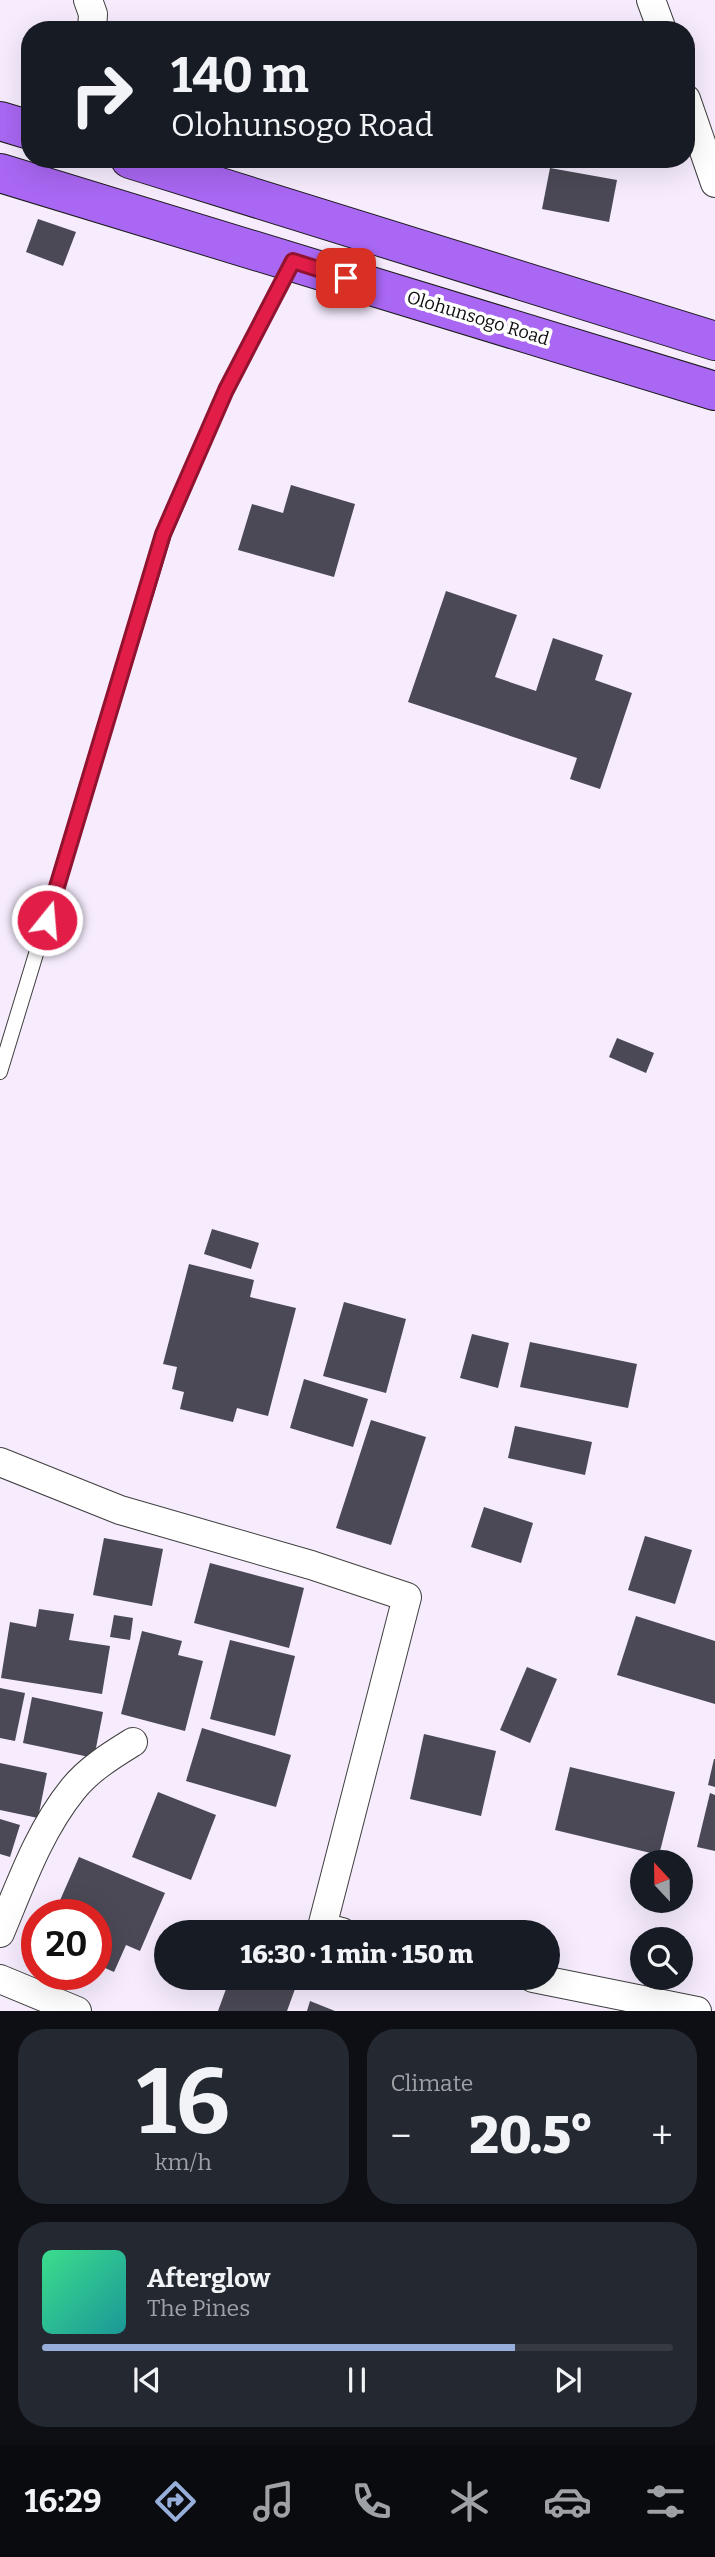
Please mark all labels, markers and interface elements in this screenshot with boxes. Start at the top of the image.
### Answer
text: 140 m [171,46,309,105]
icon: right [56,49,147,140]
text: Olohunsogo Road [171,106,433,144]
pin [316,248,376,308]
icon: arrive [327,259,365,297]
street label: Olohunsogo Road [404,286,552,350]
position arrow [10,883,84,957]
north arrow [630,1850,693,1913]
map controls [630,1850,693,1990]
speed limit sign: 20 [21,1899,112,1990]
button: search [630,1927,693,1990]
text: 16:30 · 1 min · 150 m [241,1939,473,1970]
text: 16 [137,2048,230,2157]
text: Climate [391,2069,473,2097]
text: 20.5° [469,2104,594,2167]
text: − [391,2113,411,2159]
text: + [651,2113,673,2159]
text: km/h [155,2148,212,2176]
text: Afterglow [147,2263,270,2294]
text: The Pines [147,2294,250,2322]
icon: previous [128,2361,166,2399]
icon: pause [338,2361,376,2399]
icon: next [549,2361,587,2399]
icon: directions [151,2477,200,2526]
icon: music [249,2477,298,2526]
icon: phone [347,2477,396,2526]
icon: climate [445,2477,494,2526]
icon: car [543,2477,592,2526]
icon: filters [641,2477,690,2526]
text: 16:29 [25,2482,102,2520]

